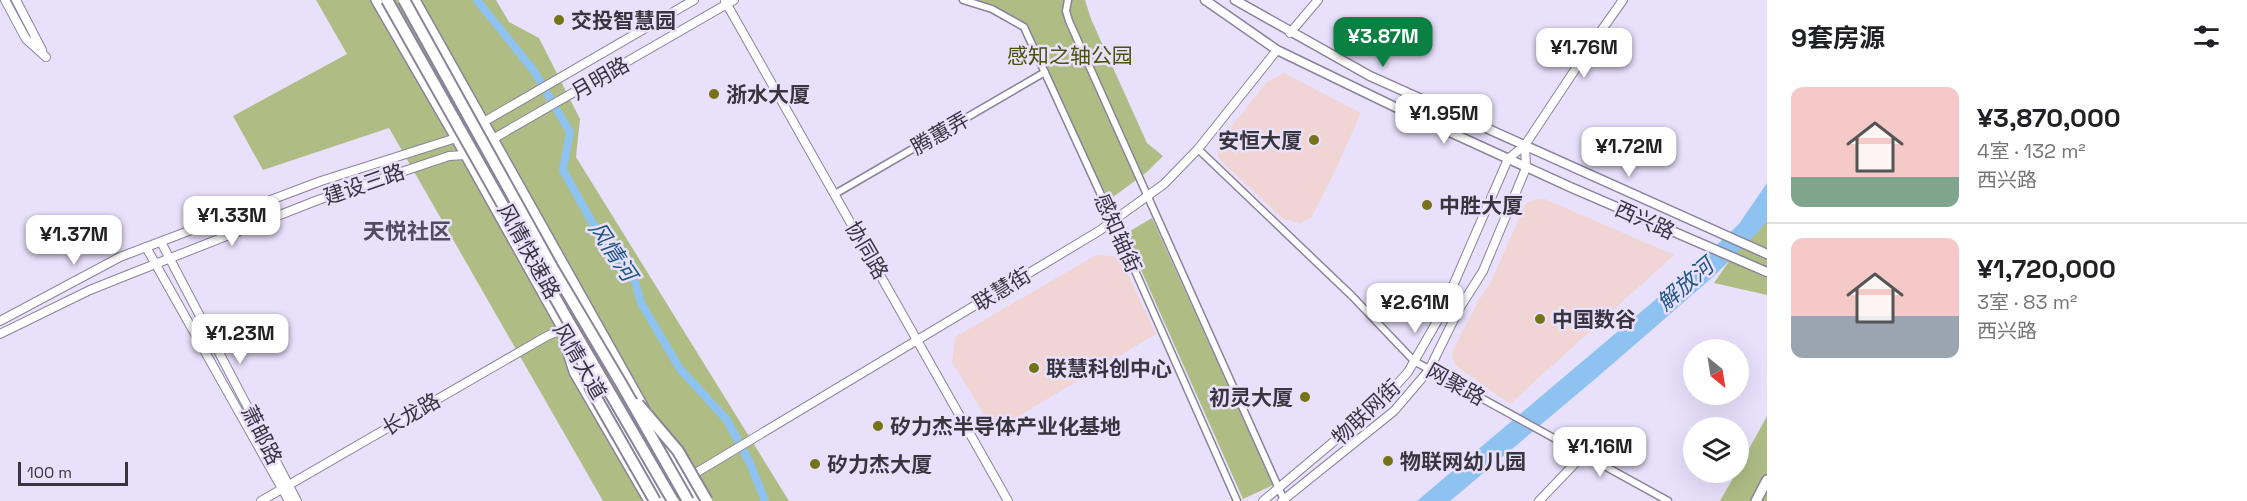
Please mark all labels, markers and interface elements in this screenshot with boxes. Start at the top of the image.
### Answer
place label: 交投智慧园 [571,7,676,34]
marker: 交投智慧园 [552,13,566,27]
pin: ¥3.87M [1334,17,1432,68]
icon: filters [2190,20,2223,53]
text: 9套房源 [1791,21,1885,55]
text: ¥3.87M [1347,23,1419,49]
pin: ¥1.76M [1535,28,1633,79]
text: ¥1.76M [1550,34,1618,60]
park label: 感知之轴公园 [1007,42,1133,69]
street label: 月明路 [566,51,634,105]
place label: 浙水大厦 [726,81,810,108]
marker: 浙水大厦 [707,87,721,101]
pin: ¥1.95M [1395,94,1493,145]
text: ¥1.95M [1409,100,1479,126]
text: ¥3,870,000 [1977,101,2121,135]
street label: 腾蕙弄 [906,106,974,160]
icon: home [1839,111,1911,183]
place label: 安恒大厦 [1218,127,1302,154]
pin: ¥1.72M [1580,127,1678,178]
marker: 安恒大厦 [1307,133,1321,147]
text: ¥1.72M [1595,133,1663,159]
text: 4室 · 132 m² [1977,138,2086,164]
street label: 建设三路 [320,158,408,210]
text: 西兴路 [1977,167,2037,193]
street label: 感知轴街 [1089,189,1147,277]
place label: 中胜大厦 [1439,192,1523,219]
street label: 西兴路 [1611,195,1679,245]
pin: ¥1.33M [183,196,281,247]
marker: 中胜大厦 [1420,198,1434,212]
street label: 风情快速路 [492,199,566,303]
text: ¥1.33M [197,202,267,228]
pin: ¥1.37M [25,215,123,266]
water label: 风情河 [583,216,645,289]
street label: 协同路 [840,216,894,284]
district label: 天悦社区 [363,217,451,245]
text: ¥1.37M [40,221,108,247]
water label: 解放河 [1651,249,1722,316]
text: ¥1,720,000 [1977,252,2116,286]
street label: 联慧街 [968,261,1036,317]
icon: home [1839,262,1911,334]
pin: ¥2.61M [1366,283,1464,334]
text: ¥2.61M [1381,289,1450,315]
text: 3室 · 83 m² [1977,289,2077,315]
place label: 中国数谷 [1552,306,1636,333]
marker: 中国数谷 [1533,312,1547,326]
pin: ¥1.23M [191,314,289,365]
street label: 风情大道 [547,318,613,404]
text: 西兴路 [1977,318,2037,344]
text: ¥1.23M [205,320,275,346]
north arrow [1683,339,1749,405]
map controls [1683,339,1749,483]
place label: 联慧科创中心 [1046,355,1172,382]
street label: 网聚路 [1422,357,1490,411]
marker: 联慧科创中心 [1027,361,1041,375]
street label: 物联网街 [1326,373,1406,451]
place label: 初灵大厦 [1209,384,1293,411]
street label: 长龙路 [377,387,445,441]
marker: 初灵大厦 [1298,390,1312,404]
street label: 萧邮路 [236,401,288,469]
place label: 矽力杰半导体产业化基地 [890,413,1121,440]
button: layers [1683,417,1749,483]
marker: 矽力杰半导体产业化基地 [871,419,885,433]
pin: ¥1.16M [1551,427,1649,478]
text: ¥1.16M [1567,433,1633,459]
place label: 物联网幼儿园 [1400,448,1526,475]
place label: 矽力杰大厦 [827,451,932,478]
marker: 物联网幼儿园 [1381,454,1395,468]
marker: 矽力杰大厦 [808,457,822,471]
scale bar [18,459,128,486]
text: 100 m [27,462,72,483]

